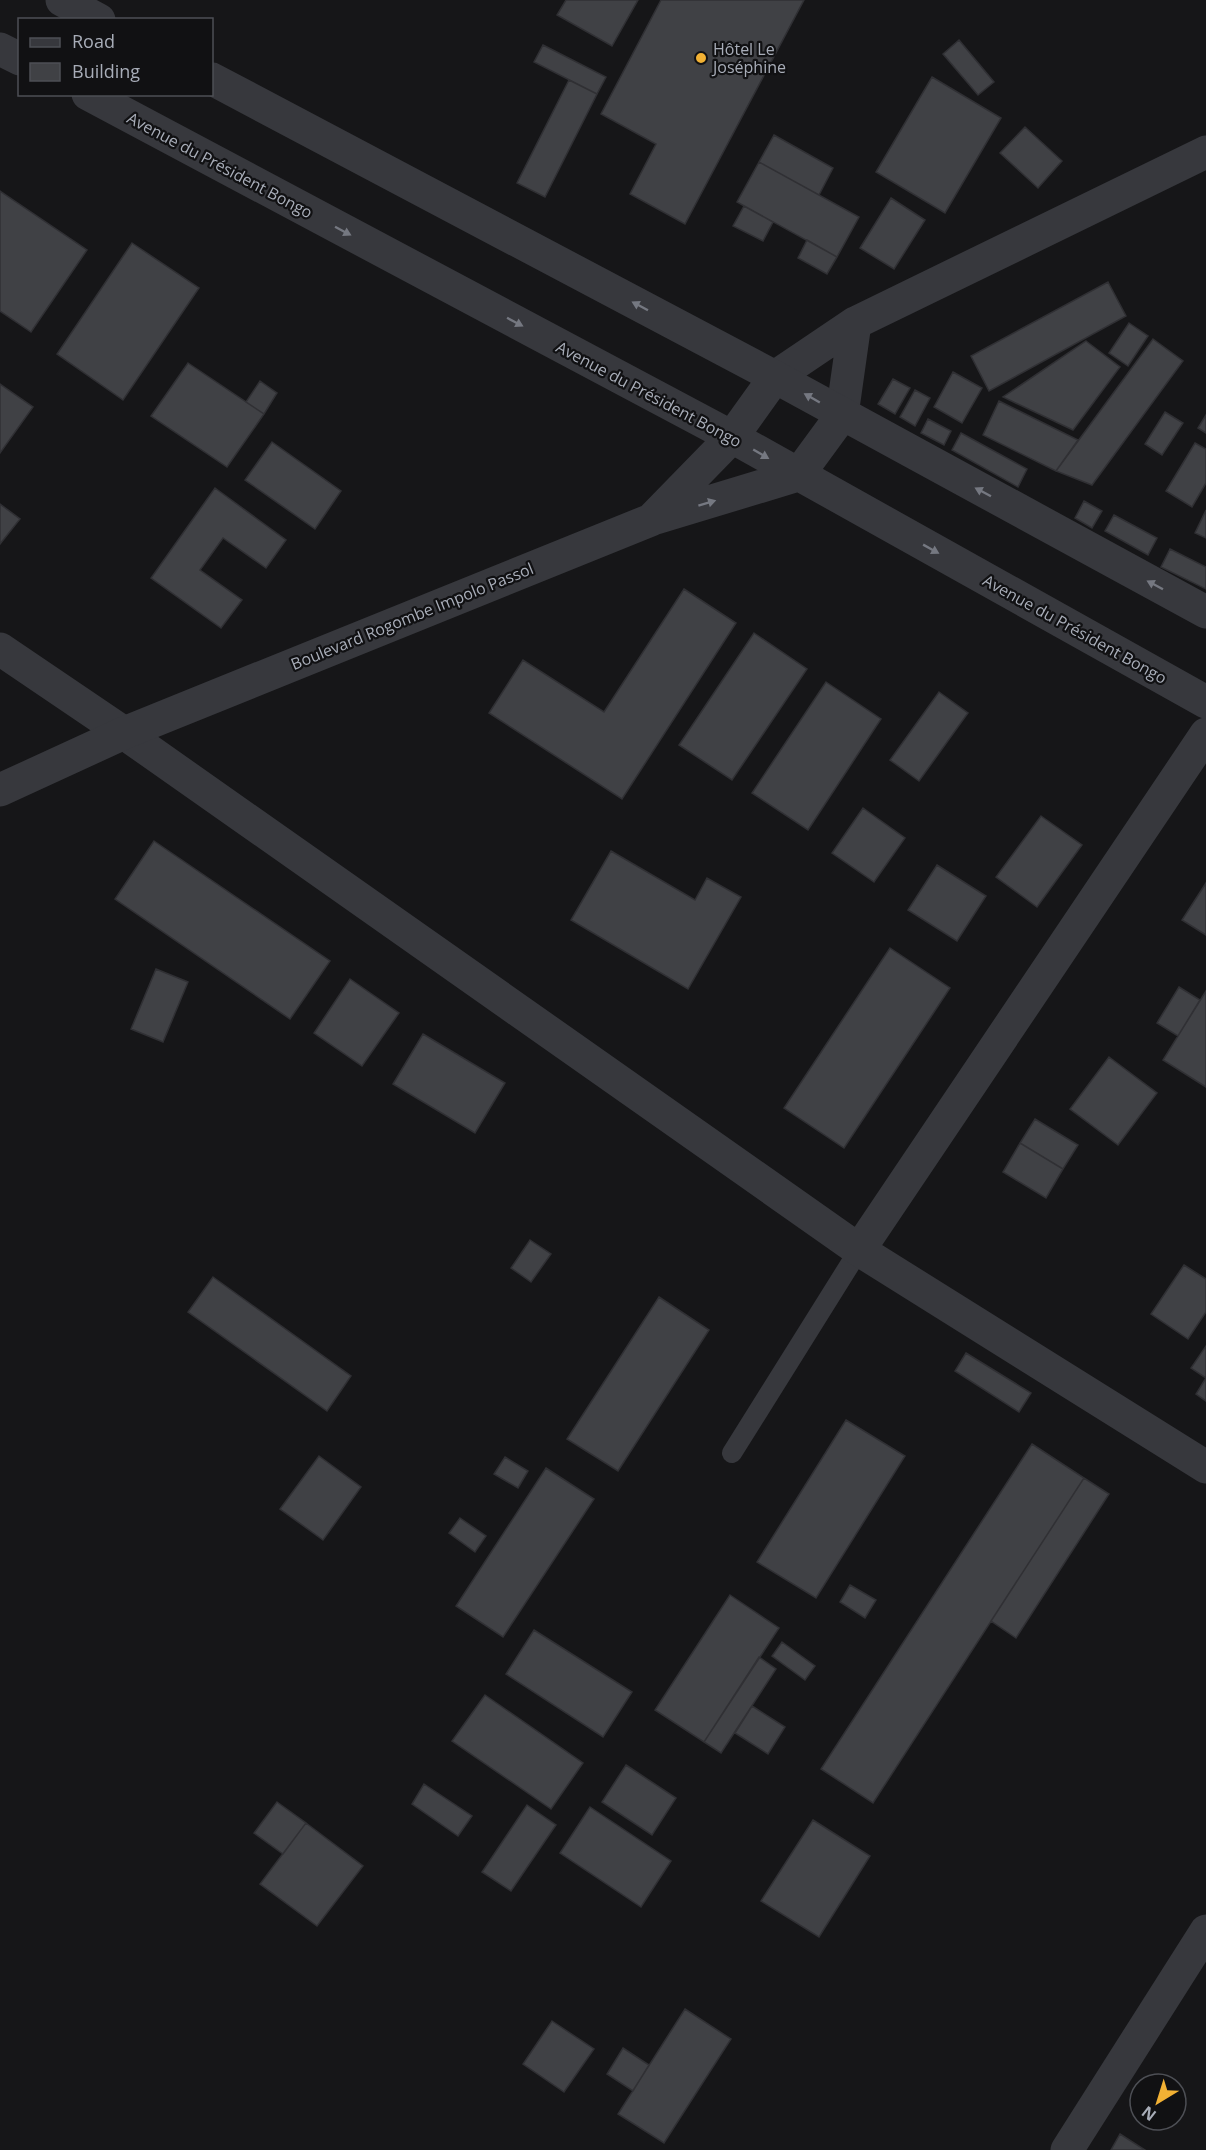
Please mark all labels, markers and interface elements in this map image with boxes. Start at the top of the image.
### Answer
legend [18,18,213,96]
text: Road [72,29,115,53]
place label: Hôtel Le Joséphine [711,38,786,78]
marker: Hôtel Le Joséphine [694,51,708,65]
text: Building [72,59,140,83]
street label: Avenue du Président Bongo [123,107,317,223]
one-way arrow [335,226,352,235]
one-way arrow [631,301,648,311]
one-way arrow [507,317,524,327]
street label: Avenue du Président Bongo [552,336,746,452]
one-way arrow [804,393,820,404]
one-way arrow [753,449,770,459]
one-way arrow [974,487,991,497]
one-way arrow [698,498,716,507]
one-way arrow [923,544,939,555]
street label: Boulevard Rogombe Impolo Passol [287,557,537,675]
street label: Avenue du Président Bongo [979,569,1171,689]
one-way arrow [1146,580,1163,590]
north arrow [1128,2072,1188,2132]
text: N [1137,2101,1161,2126]

